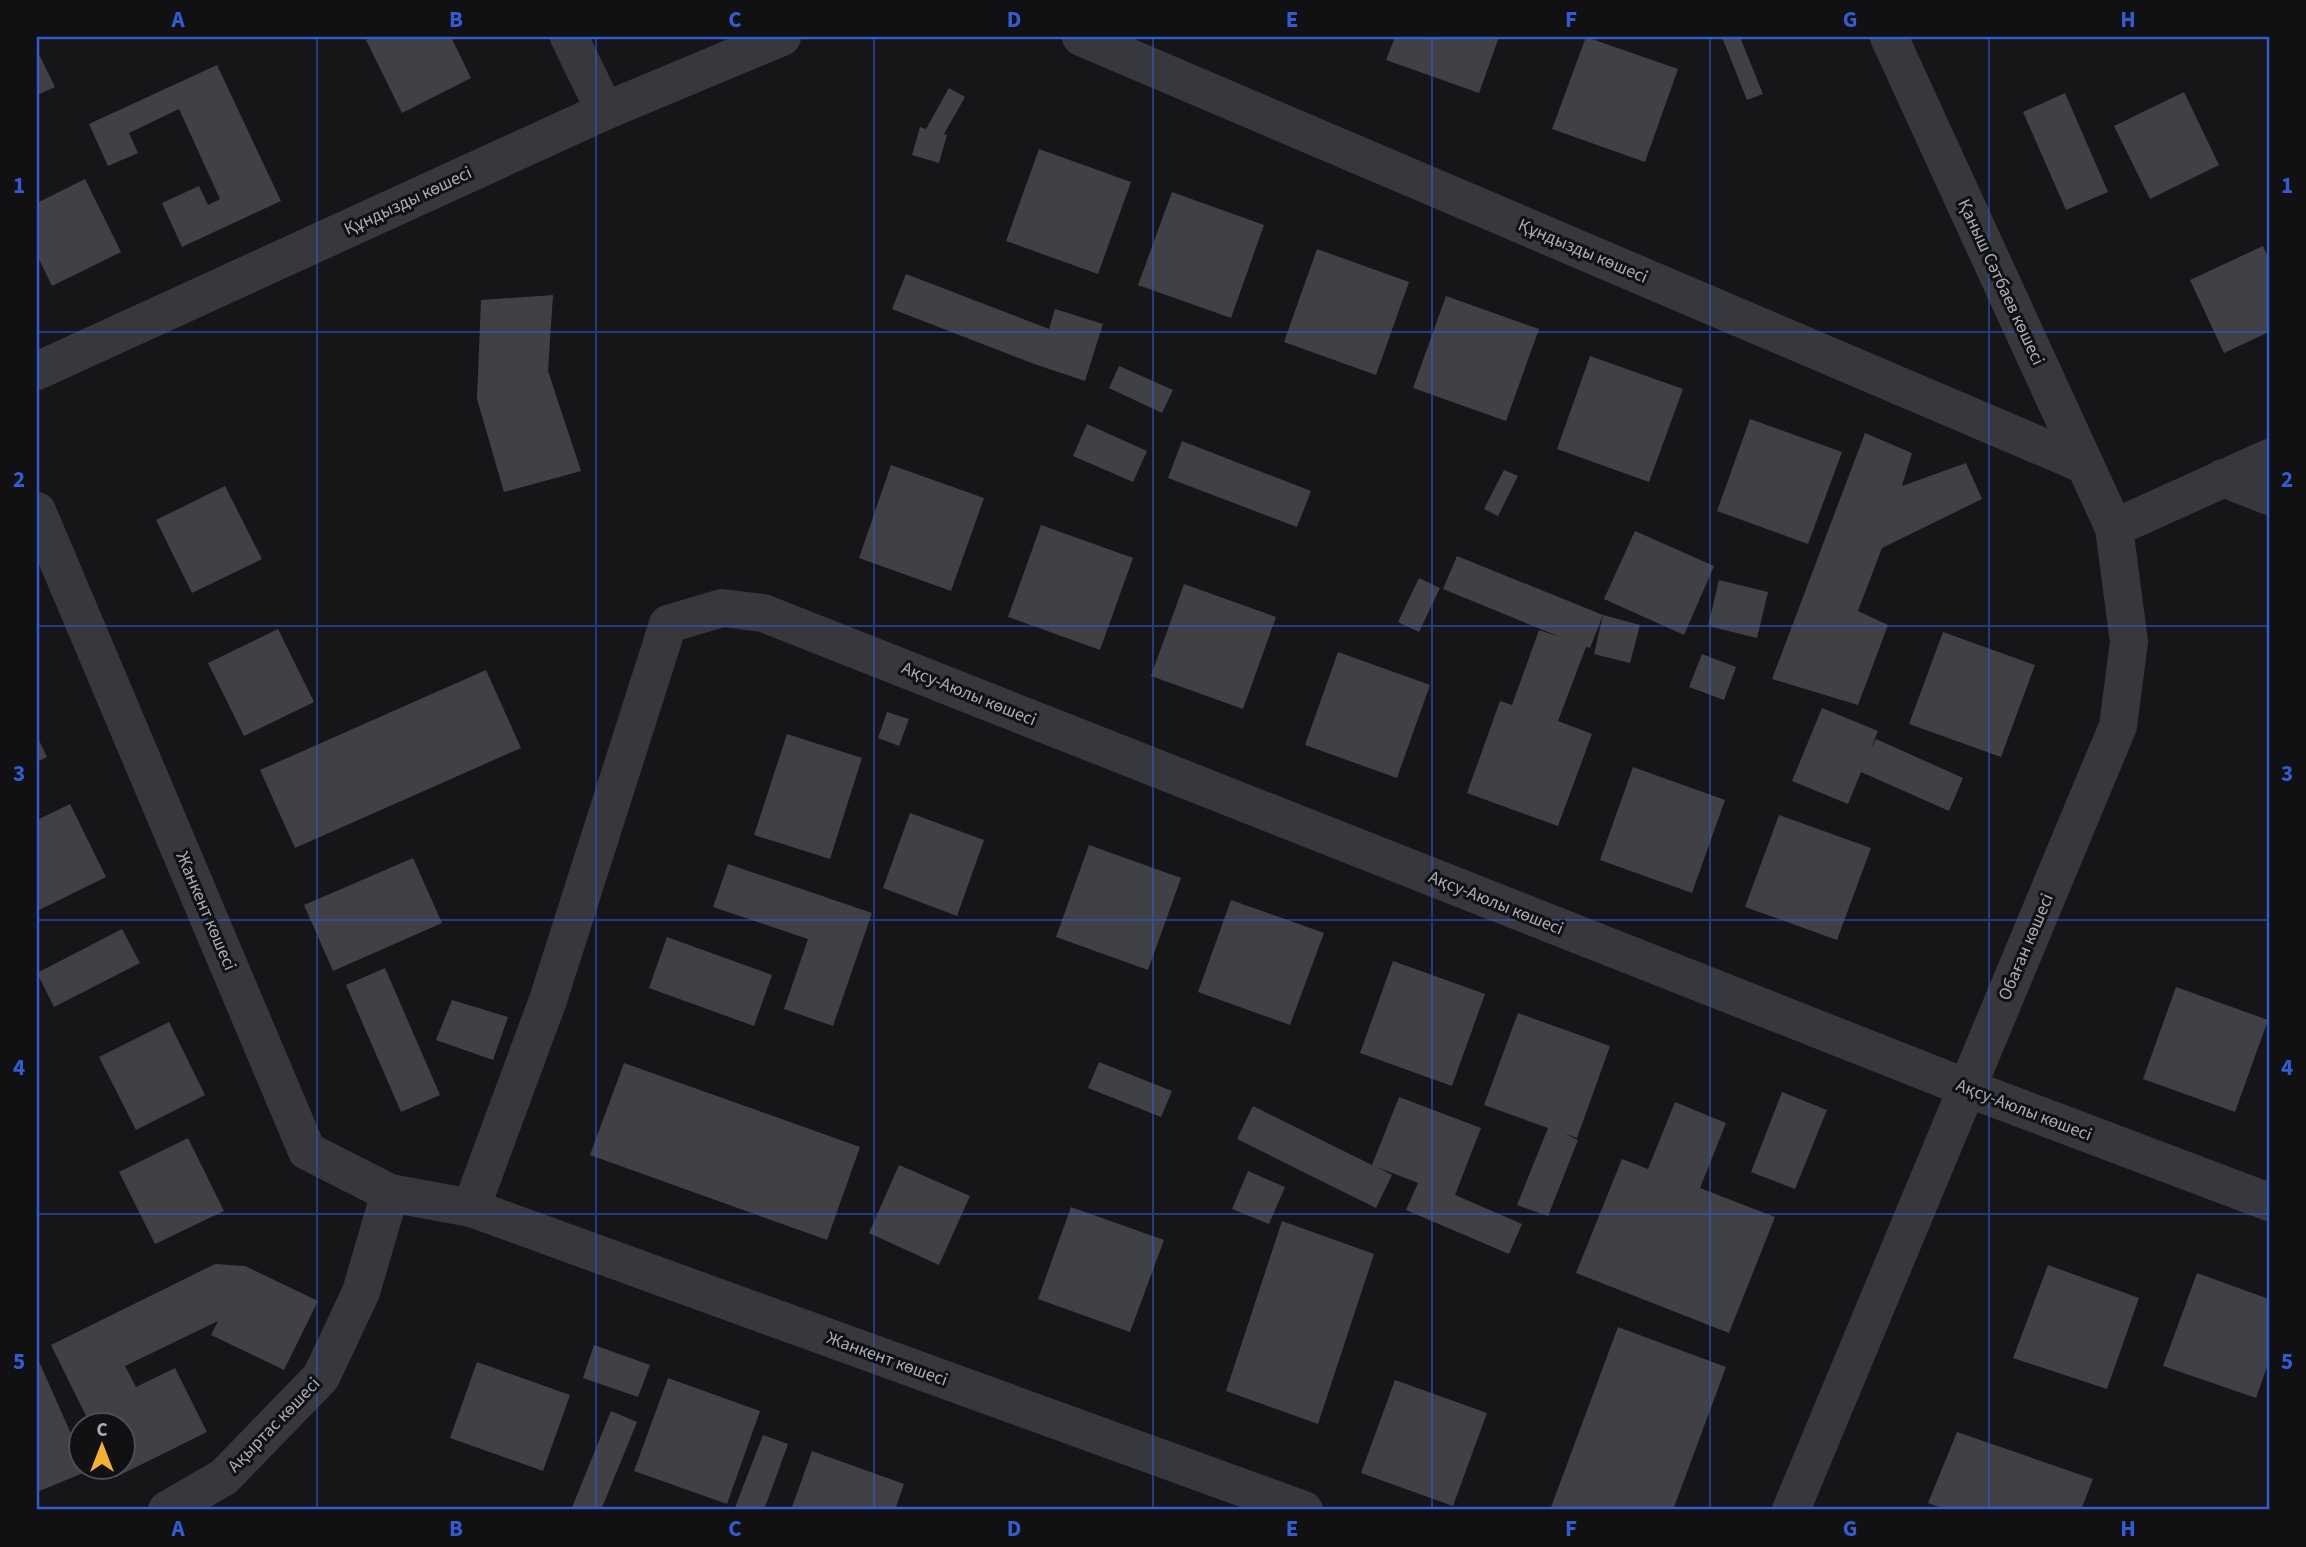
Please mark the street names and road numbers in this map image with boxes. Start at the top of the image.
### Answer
street label: Құндызды көшесі [340,160,476,242]
street label: Қаныш Сәтбаев көшесі [1952,195,2050,369]
street label: Құндызды көшесі [1514,212,1652,290]
street label: Ақсу-Аюлы көшесі [898,656,1040,732]
street label: Жанкент көшесі [170,848,242,974]
street label: Ақсу-Аюлы көшесі [1425,865,1567,941]
street label: Обаған көшесі [1992,890,2060,1004]
street label: Ақсу-Аюлы көшесі [1953,1073,2095,1147]
street label: Жанкент көшесі [823,1326,951,1392]
street label: Ақыртас көшесі [222,1372,326,1478]

